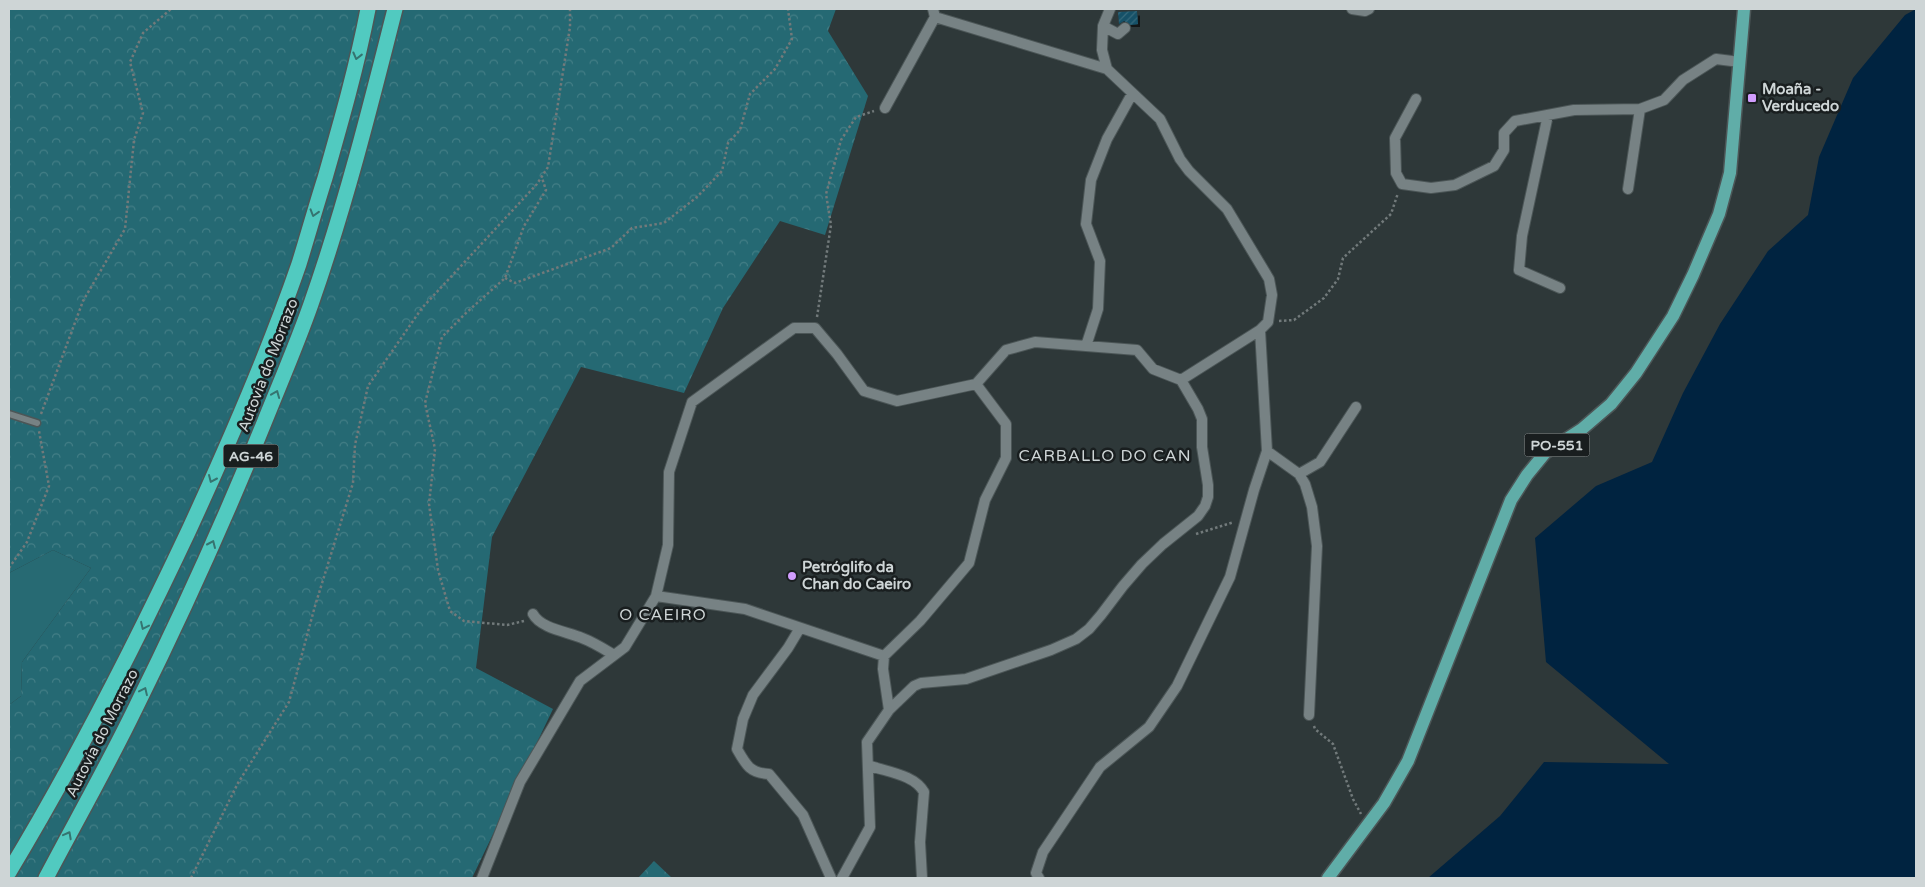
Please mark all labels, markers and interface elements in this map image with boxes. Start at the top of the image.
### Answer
one-way arrow [353,52,363,60]
place label: Moaña - Verducedo [1762,80,1839,115]
marker: Moaña - Verducedo [1746,92,1758,104]
one-way arrow [309,208,319,217]
street label: Autovía do Morrazo [234,296,302,434]
one-way arrow [269,390,280,399]
road number: PO-551 [1524,434,1590,456]
road number: AG-46 [224,444,278,468]
district label: CARBALLO DO CAN [1018,446,1192,466]
one-way arrow [208,474,219,483]
one-way arrow [206,540,217,549]
place label: Petróglifo da Chan do Caeiro [802,558,911,593]
marker: Petróglifo da Chan do Caeiro [786,570,798,582]
district label: O CAEIRO [619,605,707,625]
one-way arrow [140,621,150,630]
street label: Autovía do Morrazo [62,666,142,800]
one-way arrow [138,687,148,696]
one-way arrow [62,831,72,840]

